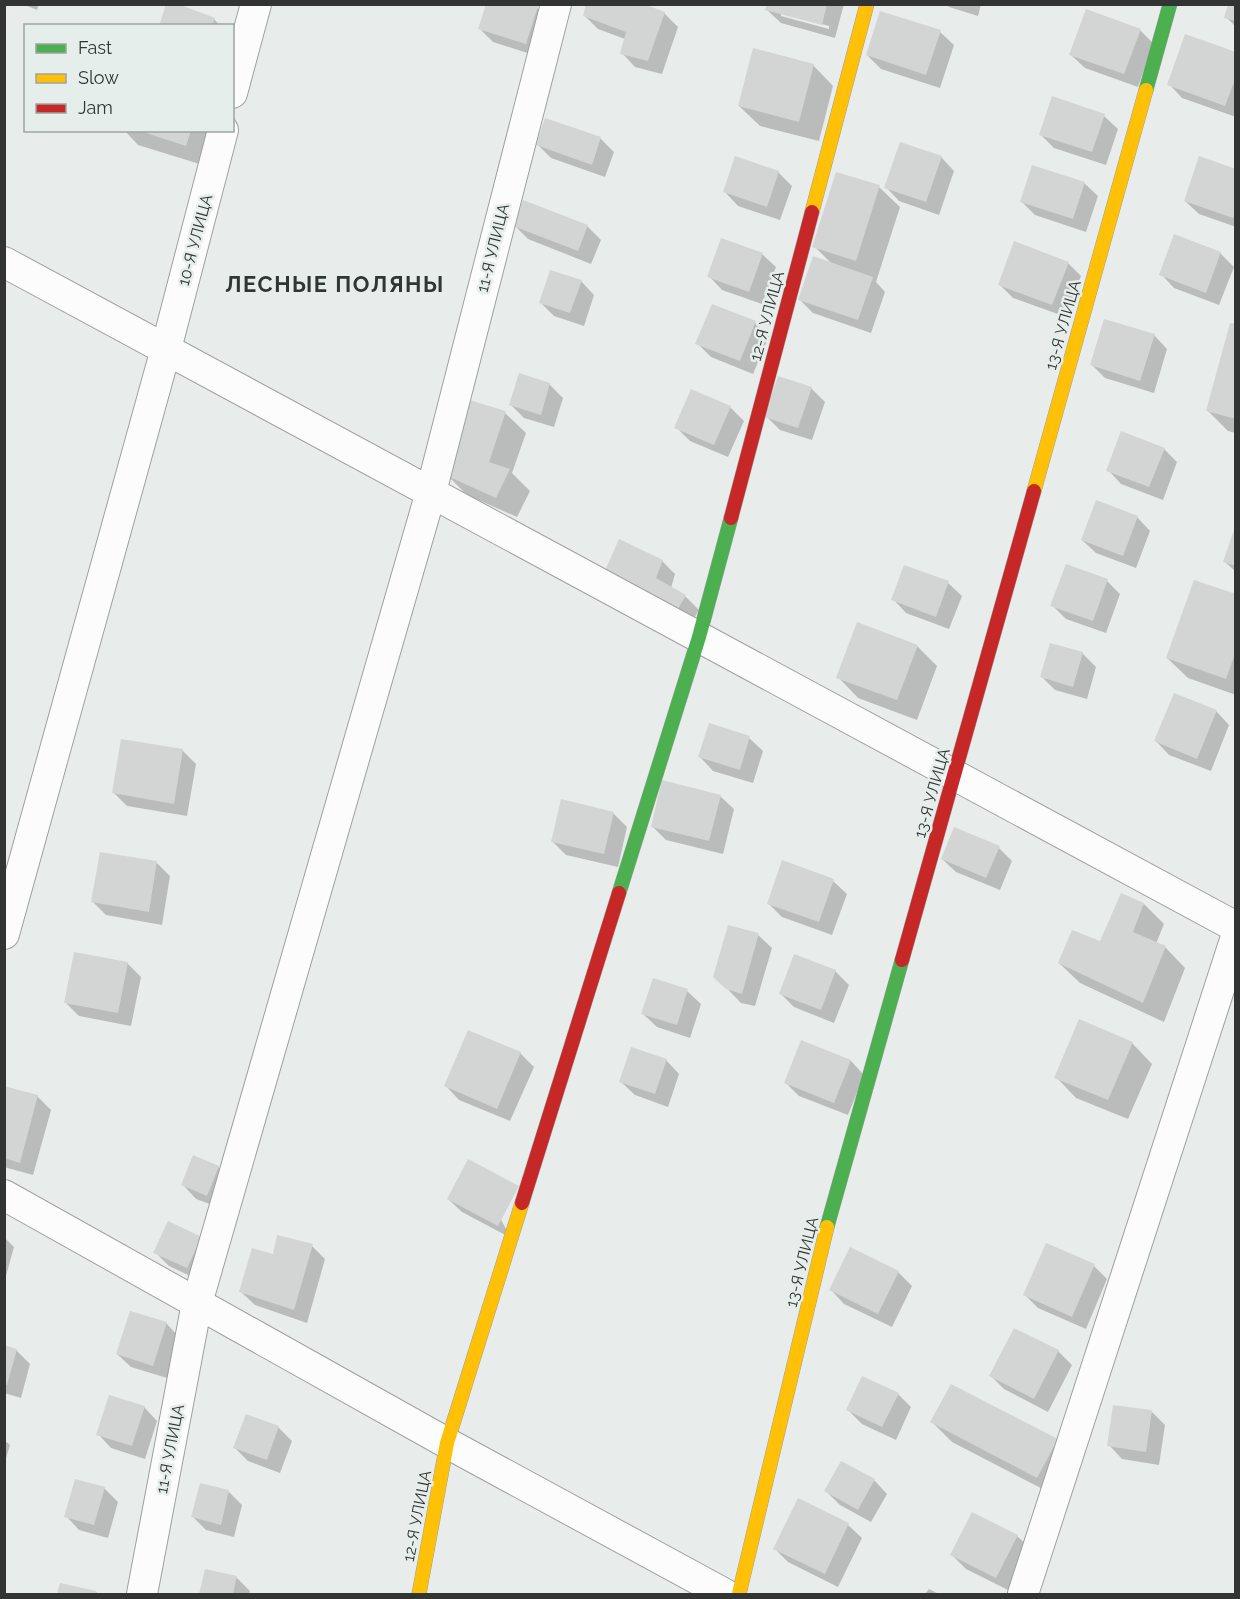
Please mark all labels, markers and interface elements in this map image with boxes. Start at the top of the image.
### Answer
legend [24,24,234,132]
text: Fast [78,37,112,58]
text: Slow [78,67,119,88]
text: Jam [78,97,113,118]
street label: 10-Я УЛИЦА [174,192,216,288]
street label: 11-Я УЛИЦА [473,202,513,294]
street label: 12-Я УЛИЦА [746,269,788,363]
district label: ЛЕСНЫЕ ПОЛЯНЫ [225,271,445,297]
street label: 13-Я УЛИЦА [1041,278,1085,372]
street label: 13-Я УЛИЦА [910,746,954,840]
street label: 13-Я УЛИЦА [782,1215,822,1309]
street label: 11-Я УЛИЦА [152,1402,188,1495]
street label: 12-Я УЛИЦА [399,1469,435,1563]

